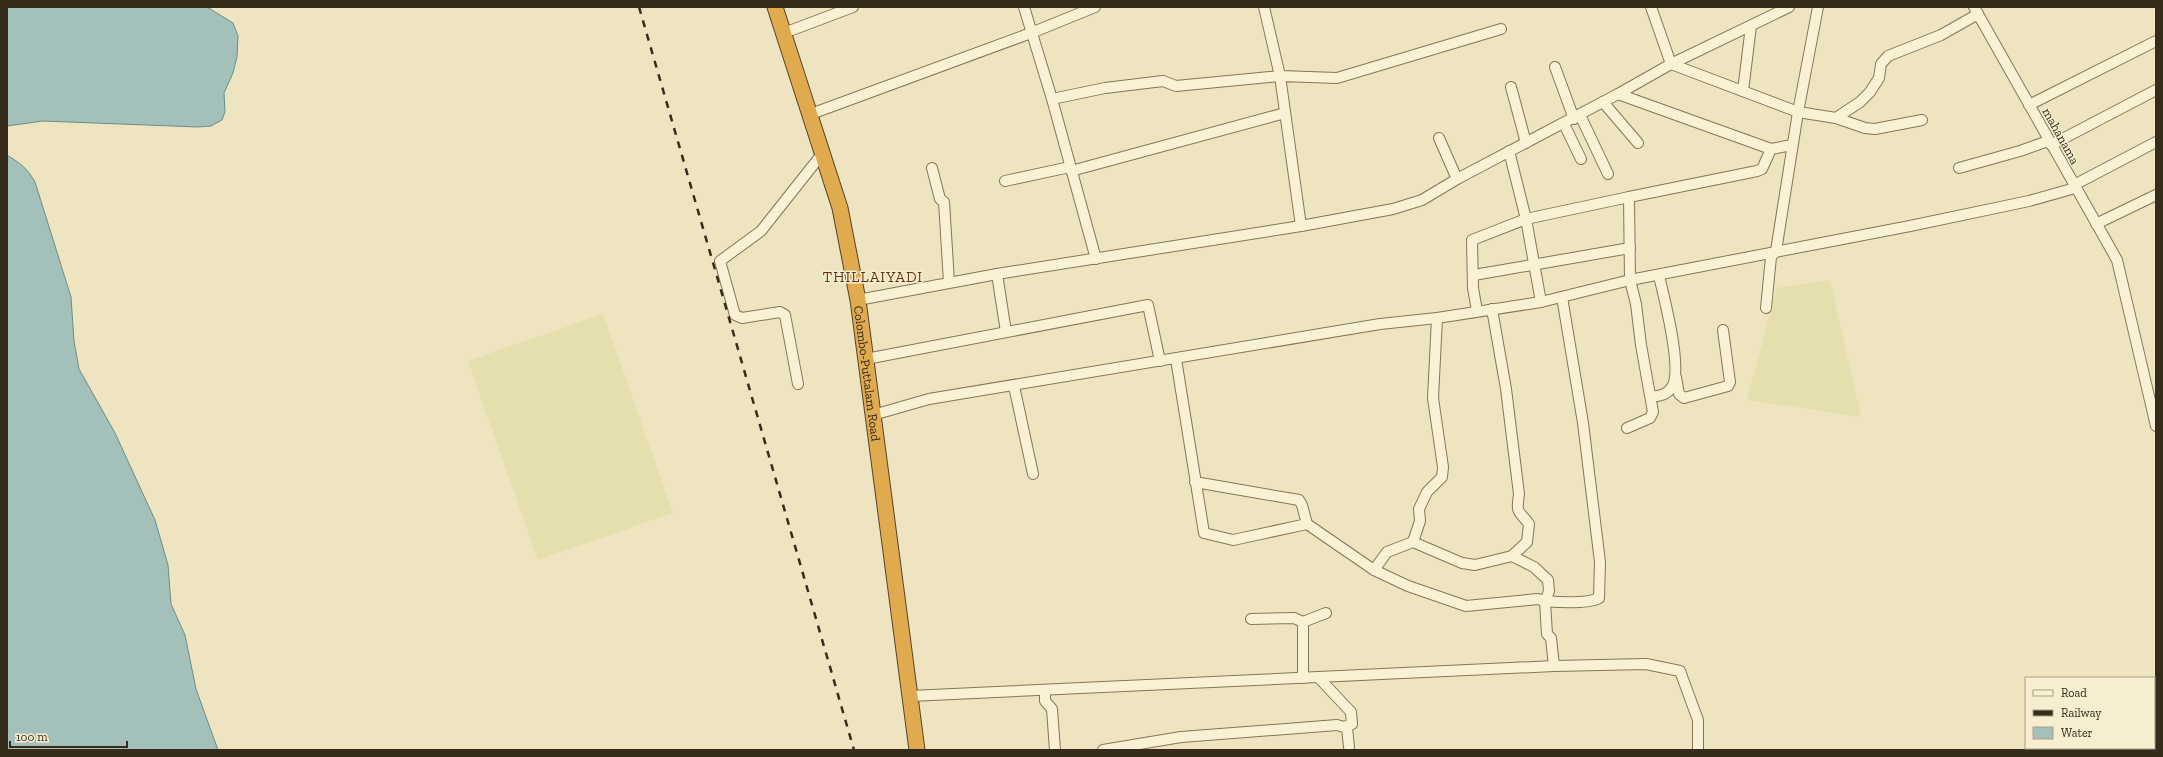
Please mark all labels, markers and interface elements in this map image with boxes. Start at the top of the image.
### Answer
street label: mahanama [2039,105,2083,167]
district label: THILLAIYADI [823,268,923,286]
street label: Colombo-Puttalam Road [851,305,884,442]
legend [2025,677,2155,749]
text: Road [2061,686,2087,700]
text: Railway [2061,706,2102,720]
scale bar [10,723,127,749]
text: Water [2061,726,2093,740]
text: 100 m [16,730,48,744]

